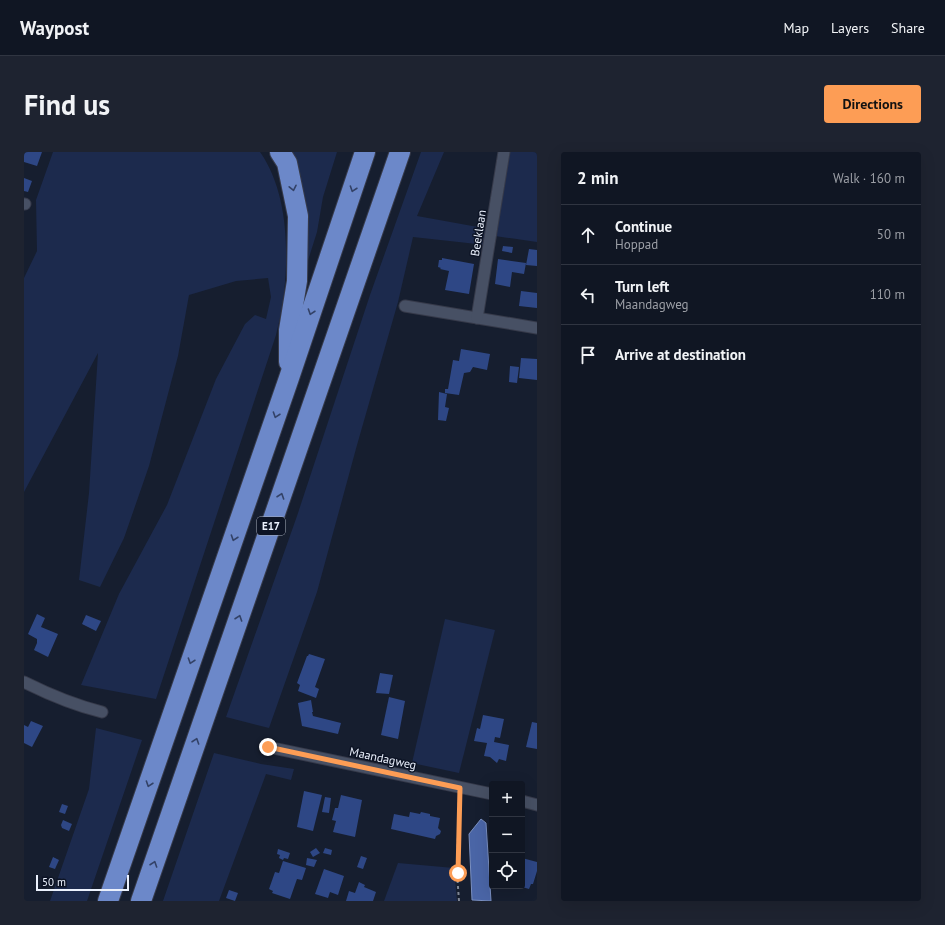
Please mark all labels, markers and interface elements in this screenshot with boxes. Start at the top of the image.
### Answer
text: Waypost [20,16,89,40]
text: Map [783,19,809,37]
text: Layers [831,19,869,37]
text: Share [891,19,925,37]
button: Directions [824,85,921,123]
text: Find us [24,86,110,123]
text: 2 min [577,167,618,189]
text: Walk · 160 m [833,170,905,187]
one-way arrow [288,185,296,191]
one-way arrow [349,185,357,192]
street label: Beeklaan [467,209,489,257]
text: Continue [615,217,672,236]
icon: ahead [577,224,599,246]
text: 50 m [877,226,905,243]
text: Hoppad [615,236,658,253]
text: Turn left [615,277,669,296]
icon: left [577,284,599,306]
text: 110 m [870,286,905,303]
text: Maandagweg [615,296,689,313]
one-way arrow [307,309,316,316]
icon: arrive [577,344,599,366]
text: Arrive at destination [615,345,746,364]
one-way arrow [273,411,281,418]
one-way arrow [277,492,285,499]
road number: E17 [257,517,285,535]
one-way arrow [230,534,239,541]
one-way arrow [234,615,243,622]
one-way arrow [188,657,196,664]
one-way arrow [192,738,200,745]
route end [259,738,277,756]
street label: Maandagweg [348,744,418,772]
one-way arrow [145,780,154,787]
map controls [489,781,525,889]
button: + [489,781,525,817]
button: − [489,817,525,853]
button: locate [489,853,525,889]
one-way arrow [149,861,157,868]
route start [449,864,467,882]
scale bar [36,873,129,892]
text: 50 m [42,875,66,889]

